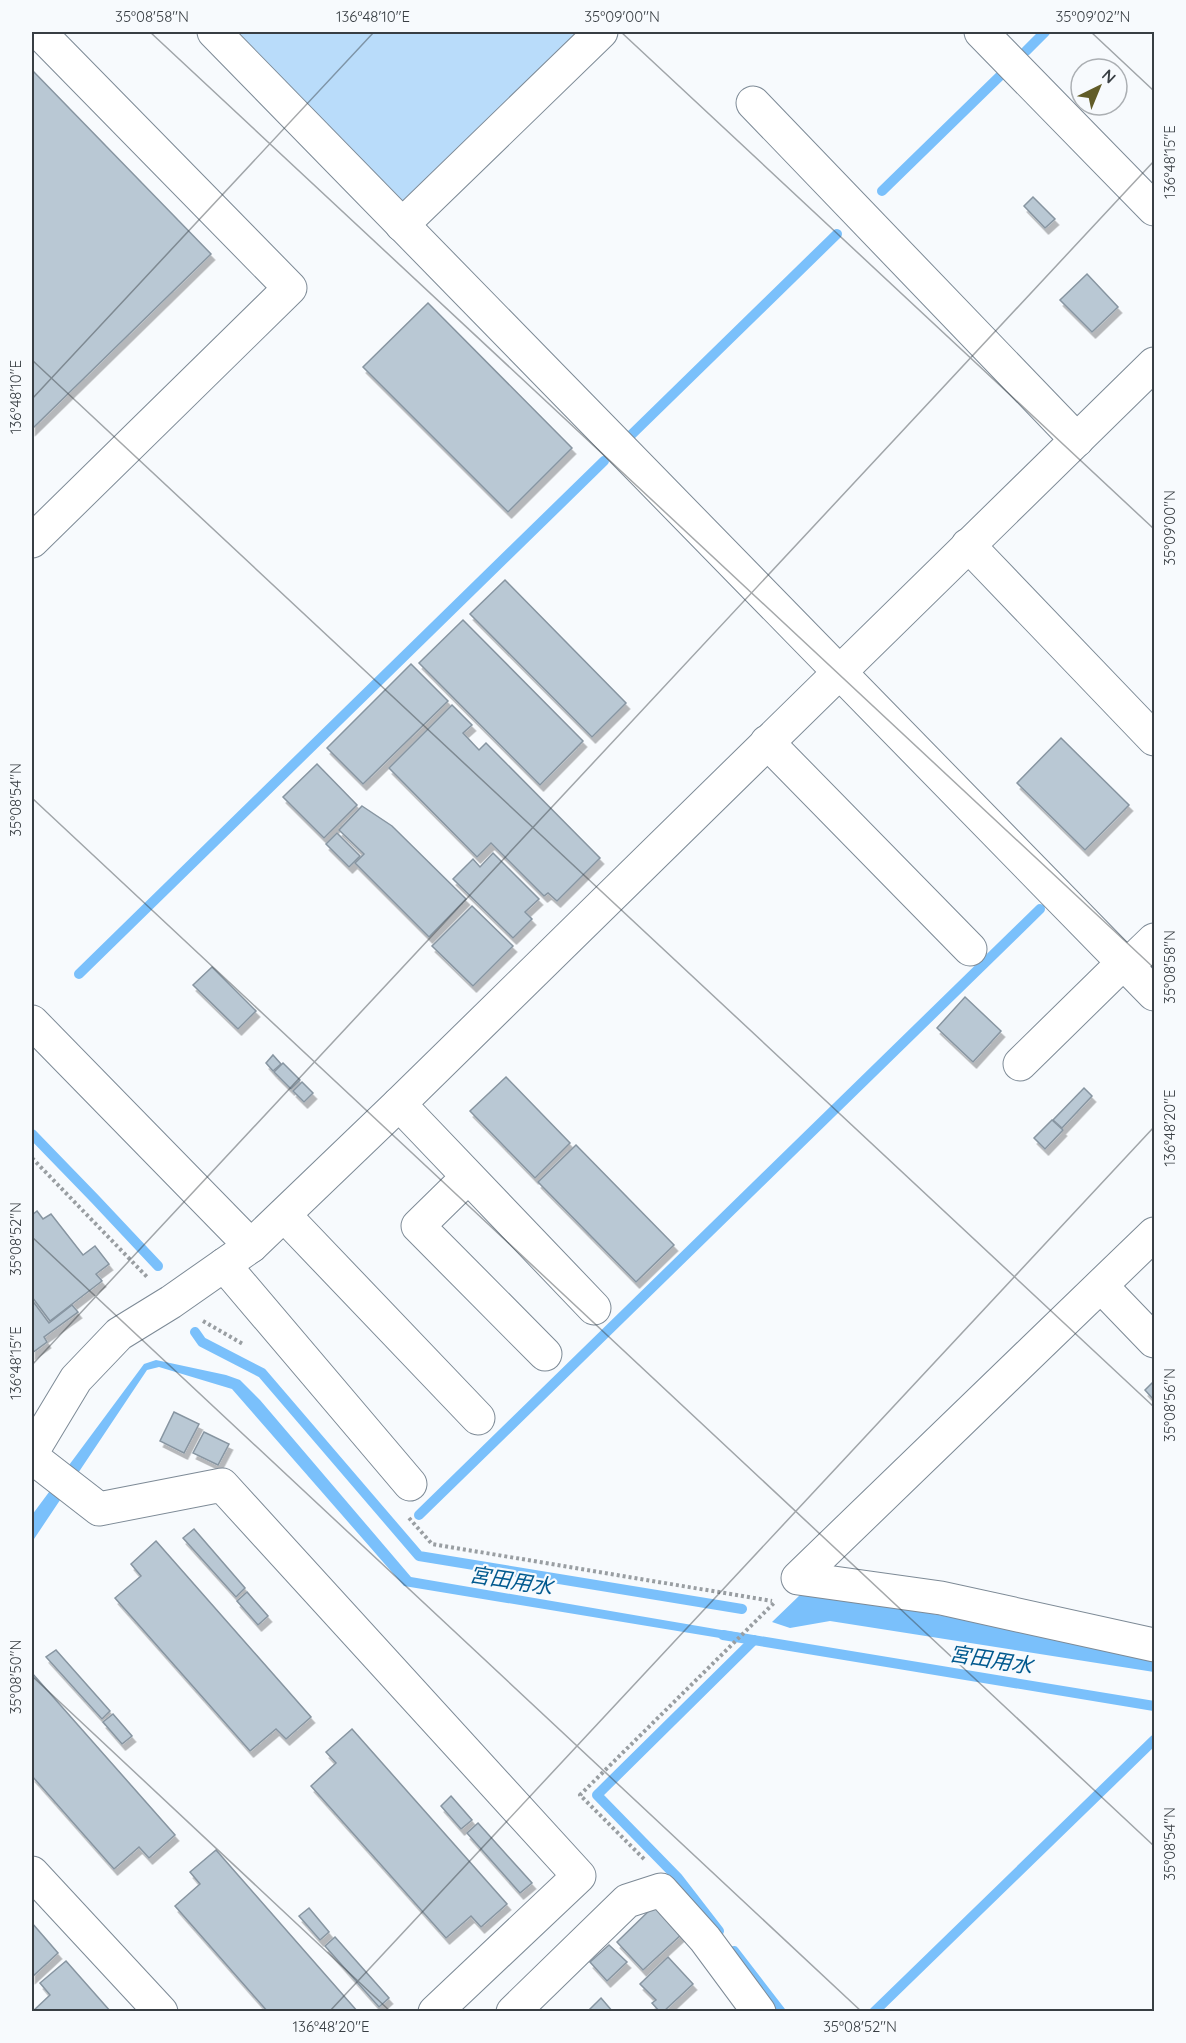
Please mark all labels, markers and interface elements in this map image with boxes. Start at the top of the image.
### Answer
text: 35°08'58"N [115,7,189,26]
text: 136°48'10"E [336,7,410,26]
text: 35°09'00"N [584,7,660,26]
text: 35°09'02"N [1055,7,1131,26]
north arrow [1069,57,1129,117]
text: N [1098,65,1120,87]
text: 136°48'15"E [1160,125,1179,199]
text: 136°48'10"E [6,360,25,434]
text: 35°09'00"N [1160,490,1179,566]
text: 35°08'54"N [6,763,25,837]
text: 35°08'58"N [1160,930,1179,1004]
text: 136°48'20"E [1160,1090,1179,1166]
text: 35°08'52"N [6,1202,25,1276]
text: 136°48'15"E [6,1326,25,1400]
text: 35°08'56"N [1160,1368,1179,1442]
water label: 宮田用水 [467,1561,556,1600]
text: 35°08'50"N [6,1640,25,1714]
water label: 宮田用水 [947,1640,1036,1679]
text: 35°08'54"N [1160,1807,1179,1881]
text: 136°48'20"E [293,2017,369,2036]
text: 35°08'52"N [823,2017,897,2036]

